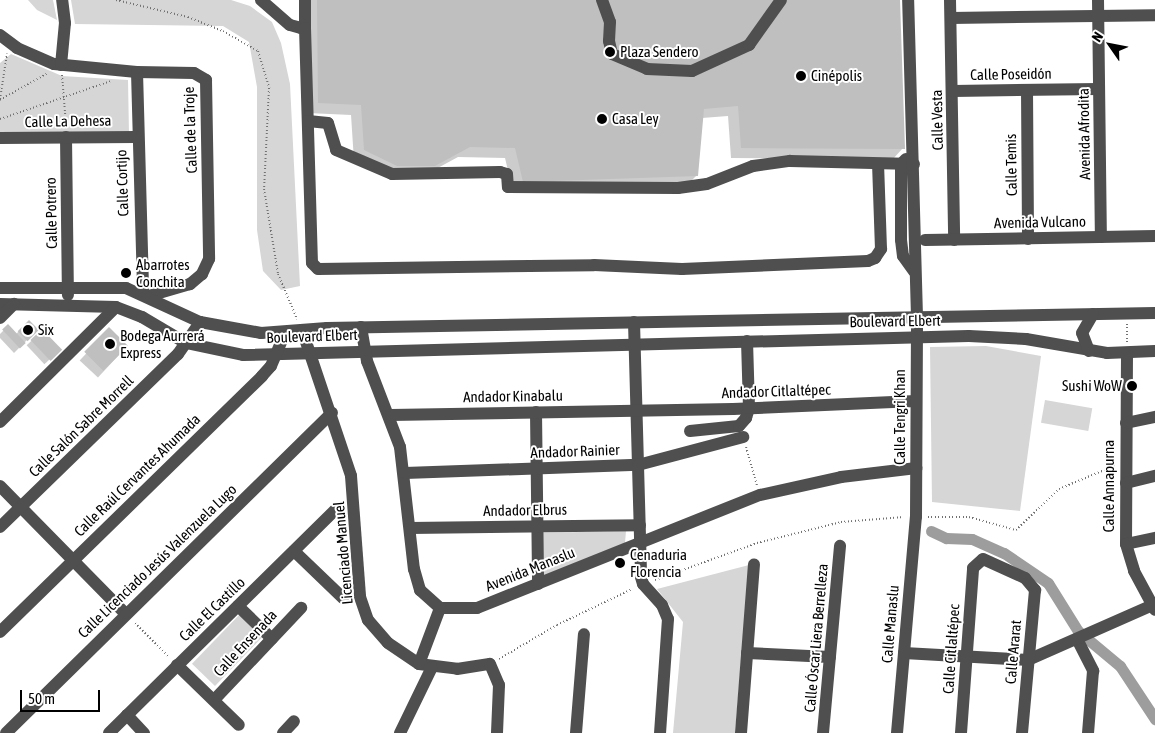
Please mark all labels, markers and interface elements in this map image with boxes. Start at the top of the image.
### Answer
north arrow [1085,20,1135,70]
text: N [1088,29,1106,45]
place label: Plaza Sendero [620,43,699,61]
marker: Plaza Sendero [604,46,616,58]
street label: Calle Poseidón [970,64,1052,84]
place label: Cinépolis [811,67,862,85]
marker: Cinépolis [795,70,807,82]
street label: Calle de la Troje [179,86,201,174]
street label: Avenida Afrodita [1074,88,1094,180]
street label: Calle Vesta [927,90,947,150]
place label: Casa Ley [612,110,659,128]
street label: Calle La Dehesa [24,111,112,131]
marker: Casa Ley [596,113,608,125]
street label: Calle Temis [1001,134,1021,196]
street label: Calle Cortijo [112,149,132,217]
street label: Calle Potrero [41,177,61,249]
street label: Avenida Vulcano [994,212,1086,232]
place label: Abarrotes Conchita [136,255,190,290]
marker: Abarrotes Conchita [120,267,132,279]
street label: Boulevard Elbert [849,311,941,331]
place label: Six [38,321,54,339]
marker: Six [22,324,34,336]
street label: Boulevard Elbert [266,325,358,347]
place label: Bodega Aurrerá Express [120,326,205,361]
marker: Bodega Aurrerá Express [104,338,116,350]
street label: Calle Tengri Khan [891,369,909,465]
street label: Calle Salón Sabre Morrell [25,372,137,480]
place label: Sushi WoW [1062,377,1122,395]
street label: Andador Citlaltépec [721,380,831,402]
marker: Sushi WoW [1126,380,1138,392]
street label: Andador Kinabalu [463,386,563,406]
street label: Calle Raúl Cervantes Ahumada [70,410,204,540]
street label: Andador Rainier [530,440,620,462]
street label: Calle Annapurna [1100,440,1118,532]
street label: Calle Licenciado Jesús Valenzuela Lugo [74,480,240,642]
street label: Andador Elbrus [483,500,567,520]
street label: Licenciado Manuel [330,501,356,605]
street label: Avenida Manaslu [483,543,577,595]
place label: Cenaduria Florencia [630,545,687,580]
marker: Cenaduria Florencia [614,557,626,569]
street label: Calle Óscar Liera Berrelleza [801,563,831,713]
street label: Calle El Castillo [175,573,249,645]
street label: Calle Manaslu [878,584,902,664]
street label: Calle Citlaltépec [939,603,963,695]
street label: Calle Ensenada [210,606,280,680]
street label: Calle Ararat [1001,619,1025,685]
scale bar [22,680,102,712]
text: 50 m [28,690,55,707]

